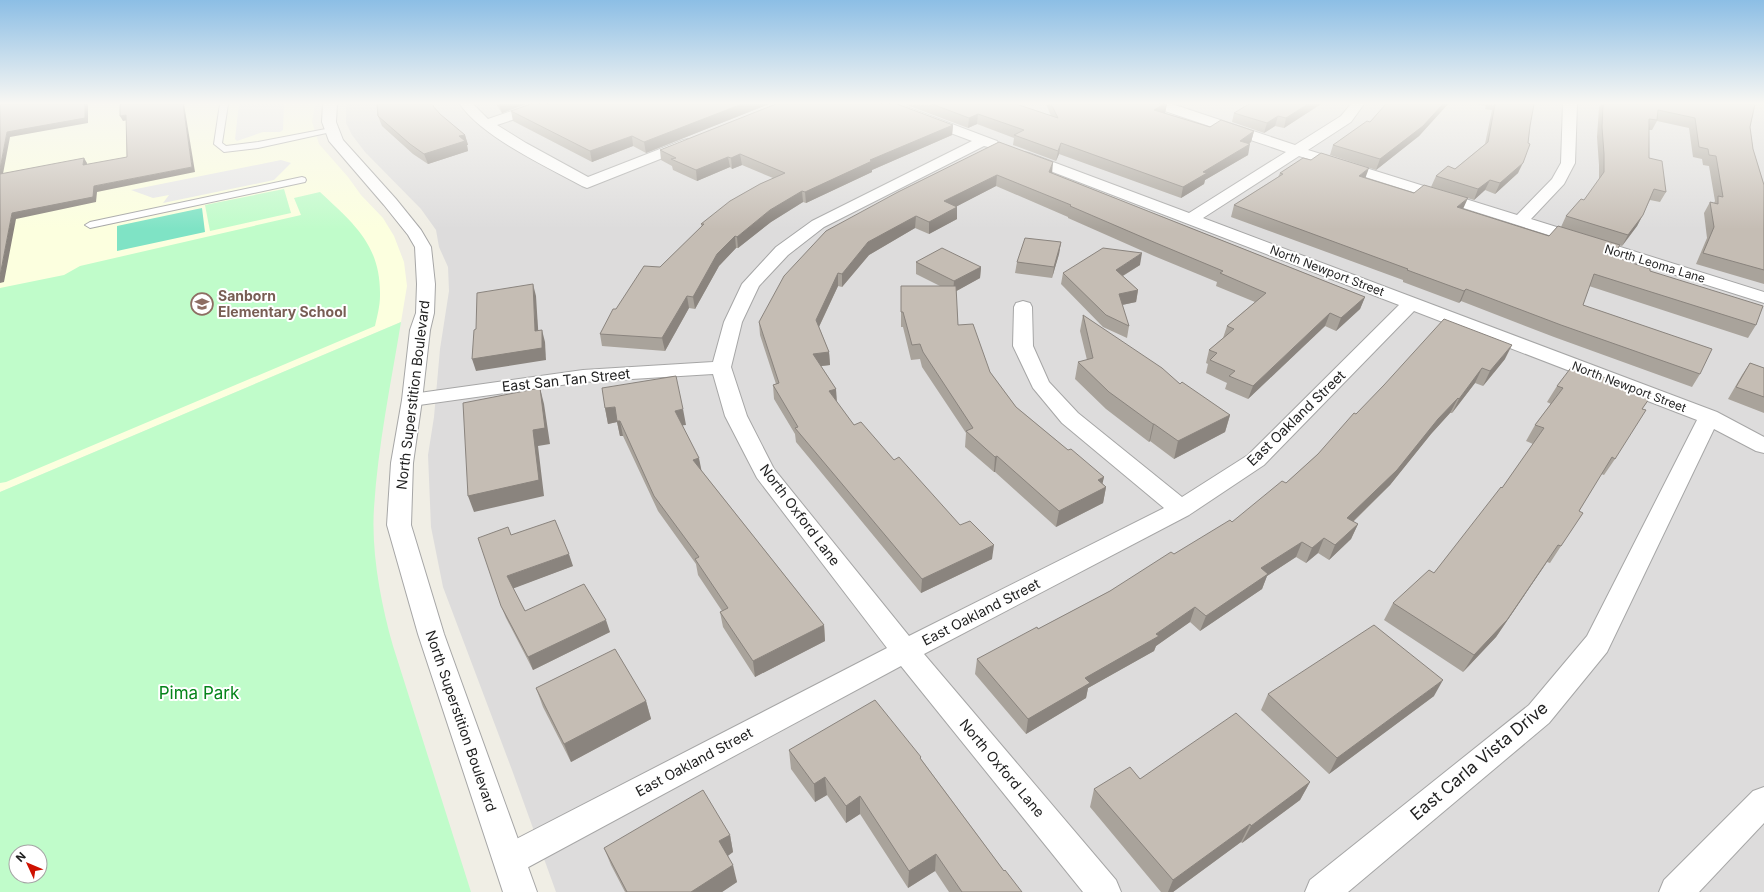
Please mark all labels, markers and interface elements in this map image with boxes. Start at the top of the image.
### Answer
street label: North Leoma Lane [1603,241,1707,286]
street label: North Newport Street [1268,242,1387,299]
place label: Sanborn Elementary School [218,287,347,320]
school or university icon: Sanborn Elementary School [189,291,215,317]
street label: North Superstition Boulevard [392,299,433,491]
street label: North Newport Street [1570,358,1689,415]
street label: East San Tan Street [501,364,631,395]
street label: East Oakland Street [1243,366,1349,469]
street label: North Oxford Lane [757,461,844,569]
street label: East Oakland Street [919,574,1043,649]
street label: North Superstition Boulevard [422,628,501,814]
park label: Pima Park [159,683,240,703]
street label: East Carla Vista Drive [1406,698,1552,824]
street label: North Oxford Lane [956,715,1048,820]
street label: East Oakland Street [632,723,756,800]
north arrow [8,844,48,884]
text: N [13,849,29,865]

